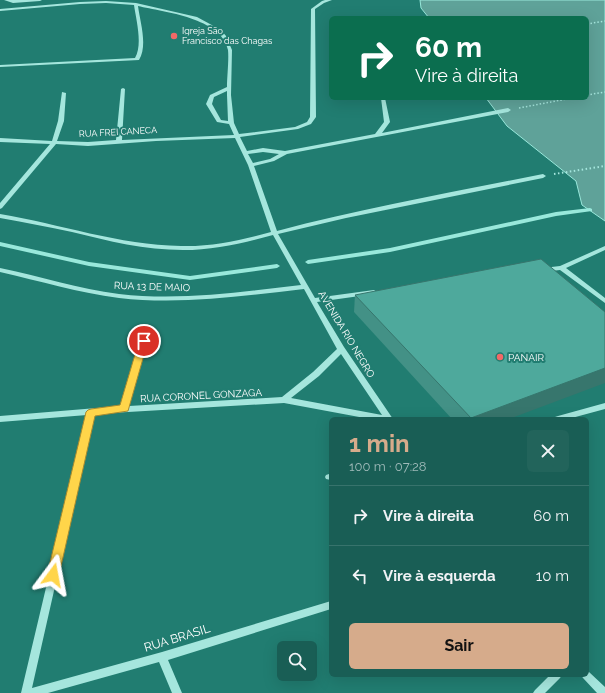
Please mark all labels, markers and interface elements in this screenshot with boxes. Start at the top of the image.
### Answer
place label: Igreja São Francisco das Chagas [182,26,273,46]
marker: Igreja São Francisco das Chagas [169,31,179,41]
text: 60 m [415,31,482,64]
icon: right [349,32,401,84]
text: Vire à direita [415,65,518,86]
street label: RUA FREI CANECA [79,125,157,139]
street label: RUA 13 DE MAIO [114,280,191,293]
street label: AVENIDA RIO NEGRO [316,289,377,380]
pin [127,324,161,358]
icon: arrive [133,330,155,352]
marker: PANAIR [495,352,505,362]
place label: PANAIR [508,352,544,363]
street label: RUA CORONEL GONZAGA [140,387,263,404]
text: 1 min [349,429,410,458]
button: close [527,430,569,472]
text: 100 m · 07:28 [349,459,427,474]
icon: right [349,505,371,527]
text: Vire à direita [383,507,474,525]
text: 60 m [533,507,569,525]
position arrow [32,554,74,596]
icon: left [349,565,371,587]
text: Vire à esquerda [383,567,496,585]
text: 10 m [536,567,569,585]
street label: RUA BRASIL [142,621,212,655]
button: Sair [349,623,569,669]
map controls [277,641,317,681]
button: search [277,641,317,681]

